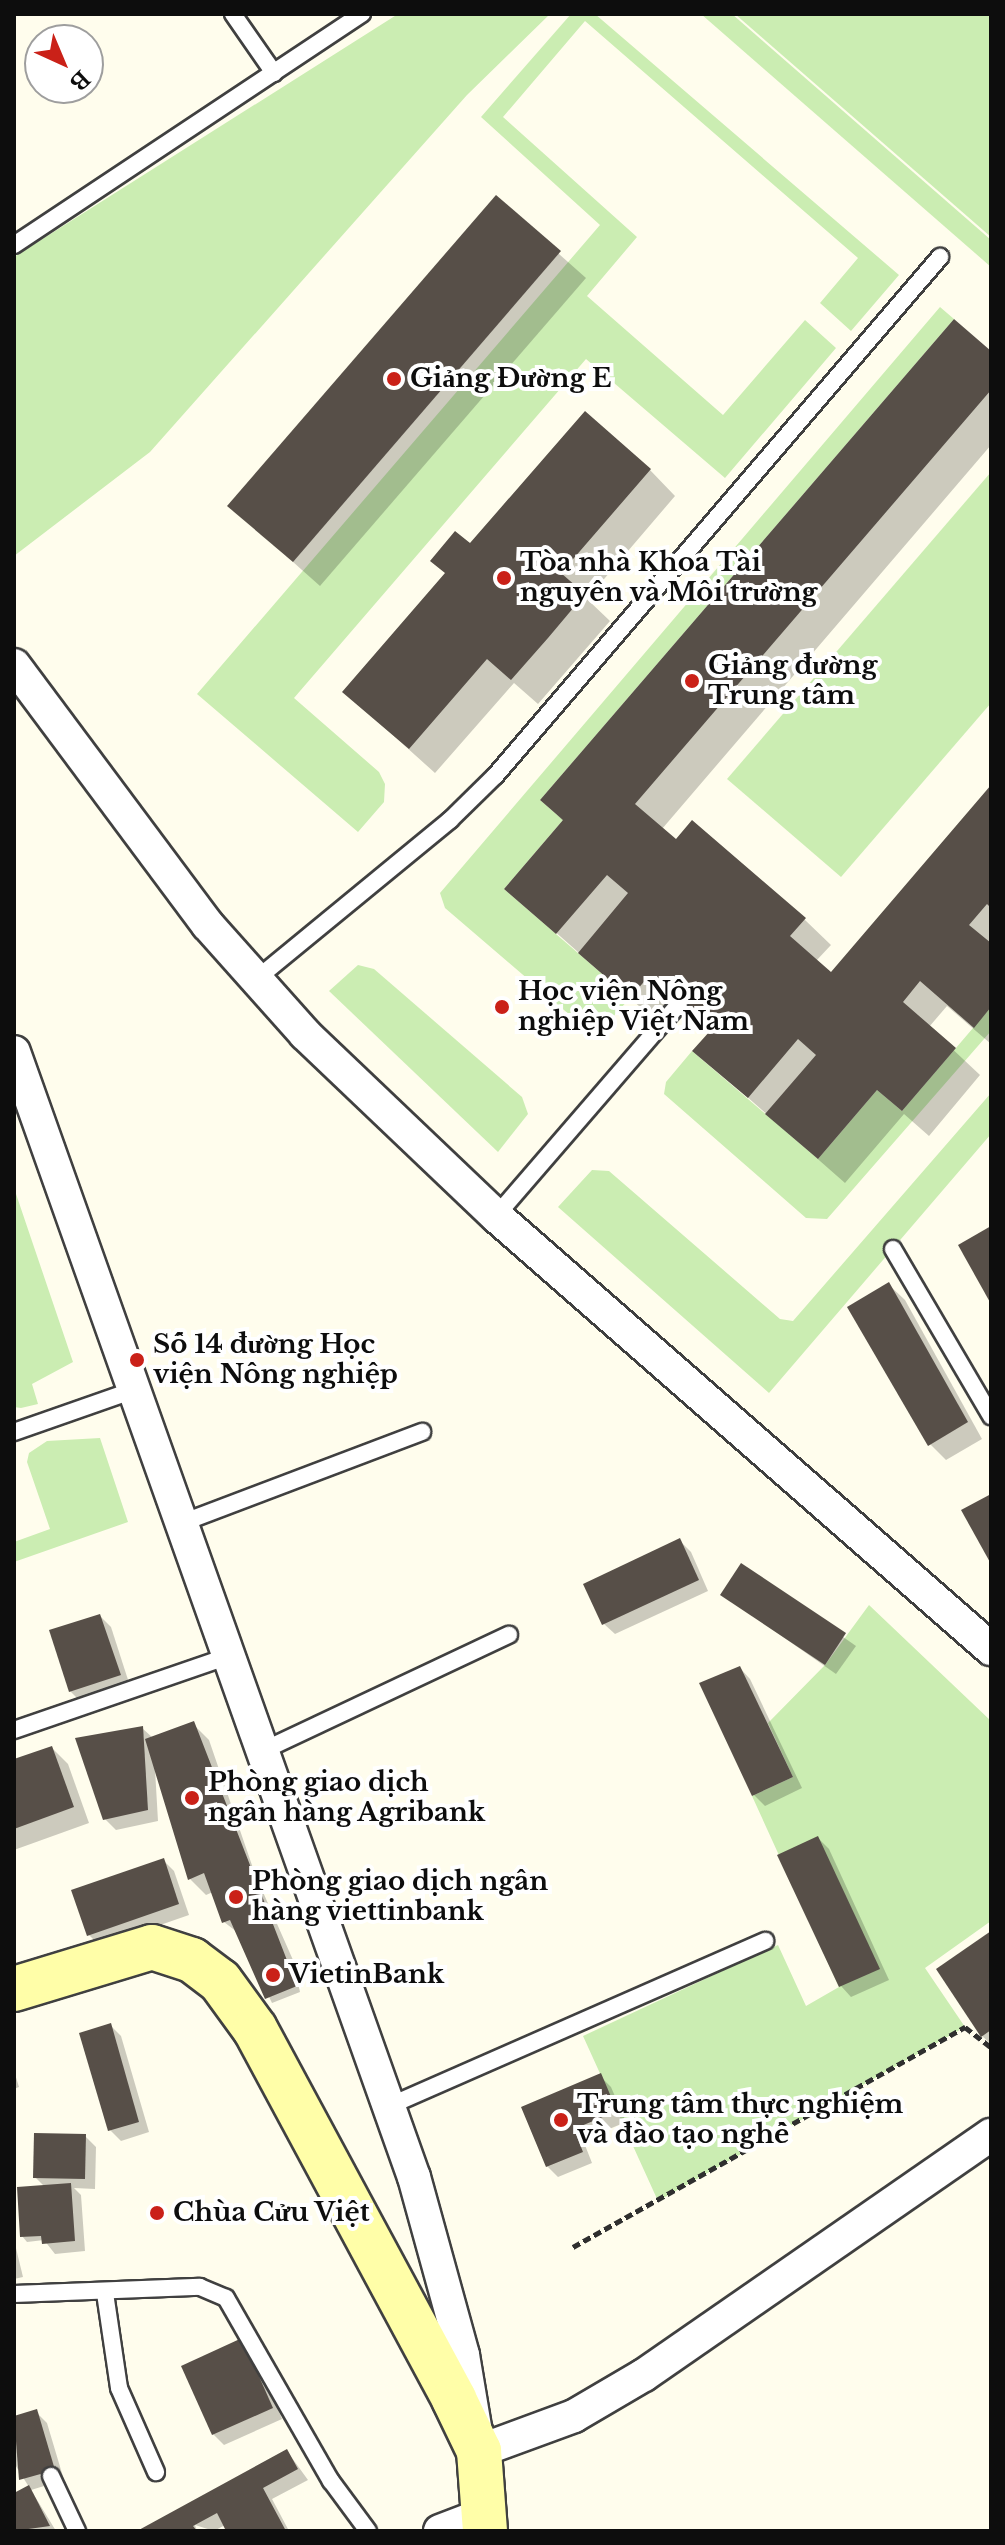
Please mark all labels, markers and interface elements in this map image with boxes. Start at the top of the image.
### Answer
north arrow [24,24,104,104]
text: B [64,64,95,96]
place label: Giảng Đường E [410,363,612,395]
marker: Giảng Đường E [385,370,403,388]
place label: Tòa nhà Khoa Tài nguyên và Môi trường [520,547,818,608]
marker: Tòa nhà Khoa Tài nguyên và Môi trường [495,569,513,587]
place label: Giảng đường Trung tâm [708,650,878,712]
marker: Giảng đường Trung tâm [683,672,701,690]
place label: Học viện Nông nghiệp Việt Nam [518,976,750,1038]
marker: Học viện Nông nghiệp Việt Nam [493,998,511,1016]
place label: Số 14 đường Học viện Nông nghiệp [153,1329,398,1390]
marker: Số 14 đường Học viện Nông nghiệp [128,1351,146,1369]
place label: Phòng giao dịch ngân hàng Agribank [208,1767,487,1828]
marker: Phòng giao dịch ngân hàng Agribank [183,1789,201,1807]
place label: Phòng giao dịch ngân hàng viettinbank [252,1866,548,1928]
marker: Phòng giao dịch ngân hàng viettinbank [227,1888,245,1906]
place label: VietinBank [289,1959,444,1991]
marker: VietinBank [264,1966,282,1984]
place label: Trung tâm thực nghiệm và đào tạo nghề [577,2089,904,2150]
marker: Trung tâm thực nghiệm và đào tạo nghề [552,2111,570,2129]
place label: Chùa Cửu Việt [173,2197,371,2229]
marker: Chùa Cửu Việt [148,2204,166,2222]

